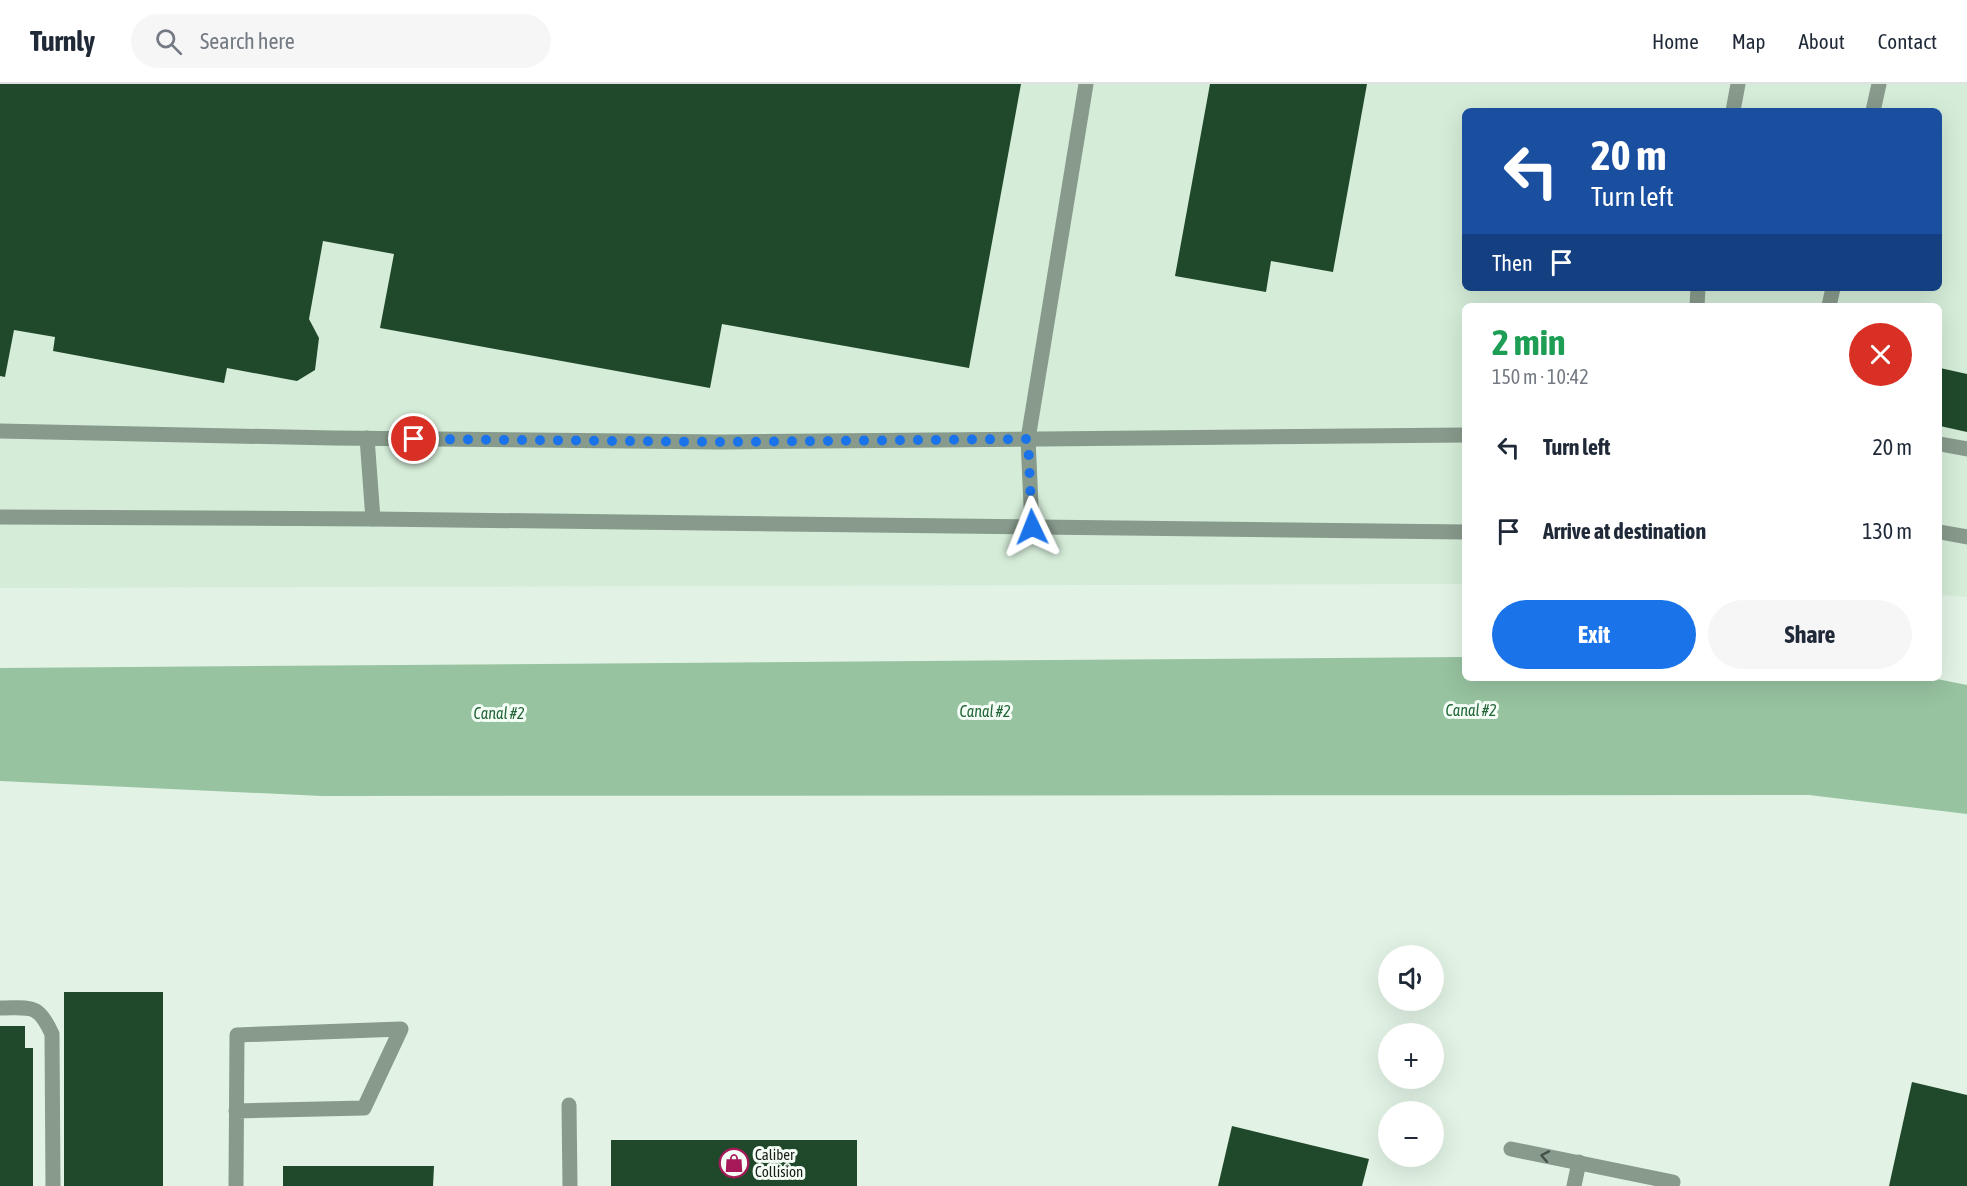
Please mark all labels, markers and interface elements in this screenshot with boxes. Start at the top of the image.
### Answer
search box [131,14,551,68]
text: Turnly [30,25,95,57]
icon: search [152,25,185,58]
text: Search here [200,28,295,54]
text: Home [1652,29,1699,53]
text: Map [1732,29,1766,53]
text: About [1799,29,1845,53]
text: Contact [1878,29,1937,53]
text: 20 m [1591,131,1666,179]
icon: left [1492,132,1570,210]
text: Turn left [1591,181,1674,212]
icon: arrive [1545,246,1578,279]
text: Then [1492,250,1533,276]
text: 2 min [1492,321,1566,363]
button: close [1849,323,1912,386]
text: 150 m · 10:42 [1492,365,1589,388]
pin [388,413,439,464]
icon: arrive [397,422,430,455]
icon: left [1492,431,1525,464]
text: Turn left [1543,434,1610,460]
text: 20 m [1872,434,1912,460]
position arrow [1000,495,1064,559]
icon: arrive [1492,515,1525,548]
text: Arrive at destination [1543,518,1706,544]
text: 130 m [1862,518,1912,544]
button: Exit [1492,600,1696,669]
button: Share [1708,600,1912,669]
water label: Canal #2 [1446,701,1497,719]
water label: Canal #2 [960,702,1011,720]
water label: Canal #2 [474,704,525,722]
map controls [1378,945,1444,1167]
button: sound [1378,945,1444,1011]
button: + [1378,1023,1444,1089]
button: − [1378,1101,1444,1167]
place label: Caliber Collision [755,1146,803,1180]
shop icon: Caliber Collision [718,1147,750,1179]
one-way arrow [1540,1150,1550,1163]

